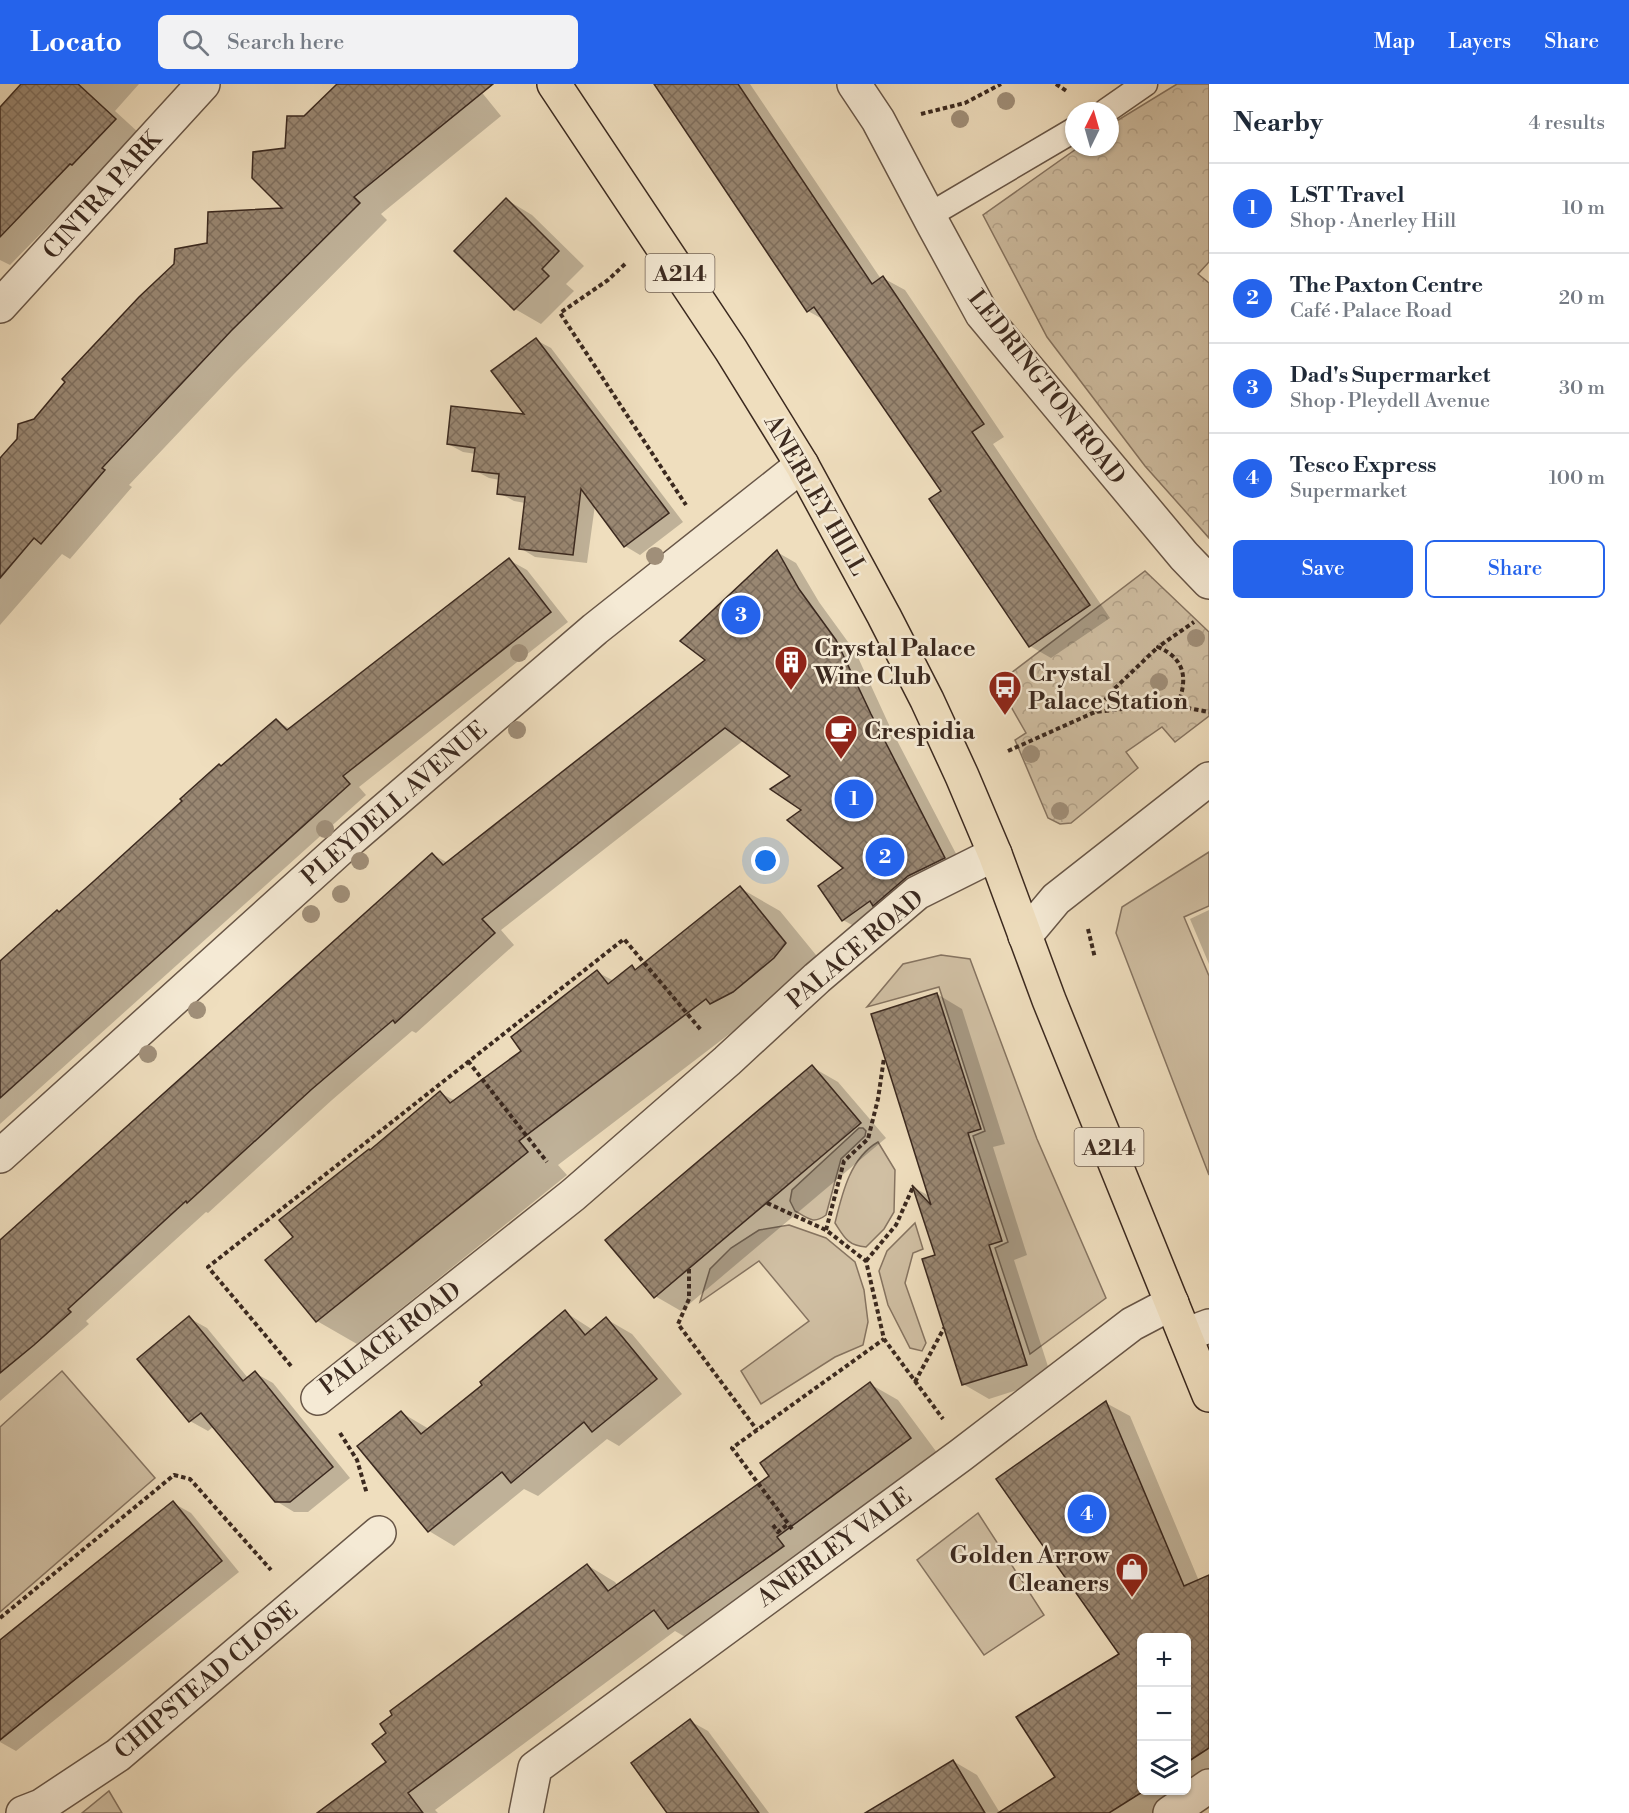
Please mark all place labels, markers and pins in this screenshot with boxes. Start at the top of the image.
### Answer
pin: 3 [722,592,760,638]
place label: Crystal Palace Wine Club [813,634,976,692]
building icon: Crystal Palace Wine Club [773,644,809,691]
place label: Crystal Palace Station [1028,659,1188,717]
bus stop icon: Crystal Palace Station [987,669,1023,716]
cafe icon: Crespidia [823,713,859,760]
place label: Crespidia [864,717,976,747]
pin: 1 [834,776,874,822]
pin: 2 [866,834,904,880]
pin: 4 [1068,1492,1106,1536]
place label: Golden Arrow Cleaners [949,1541,1110,1599]
shop icon: Golden Arrow Cleaners [1114,1551,1150,1598]

